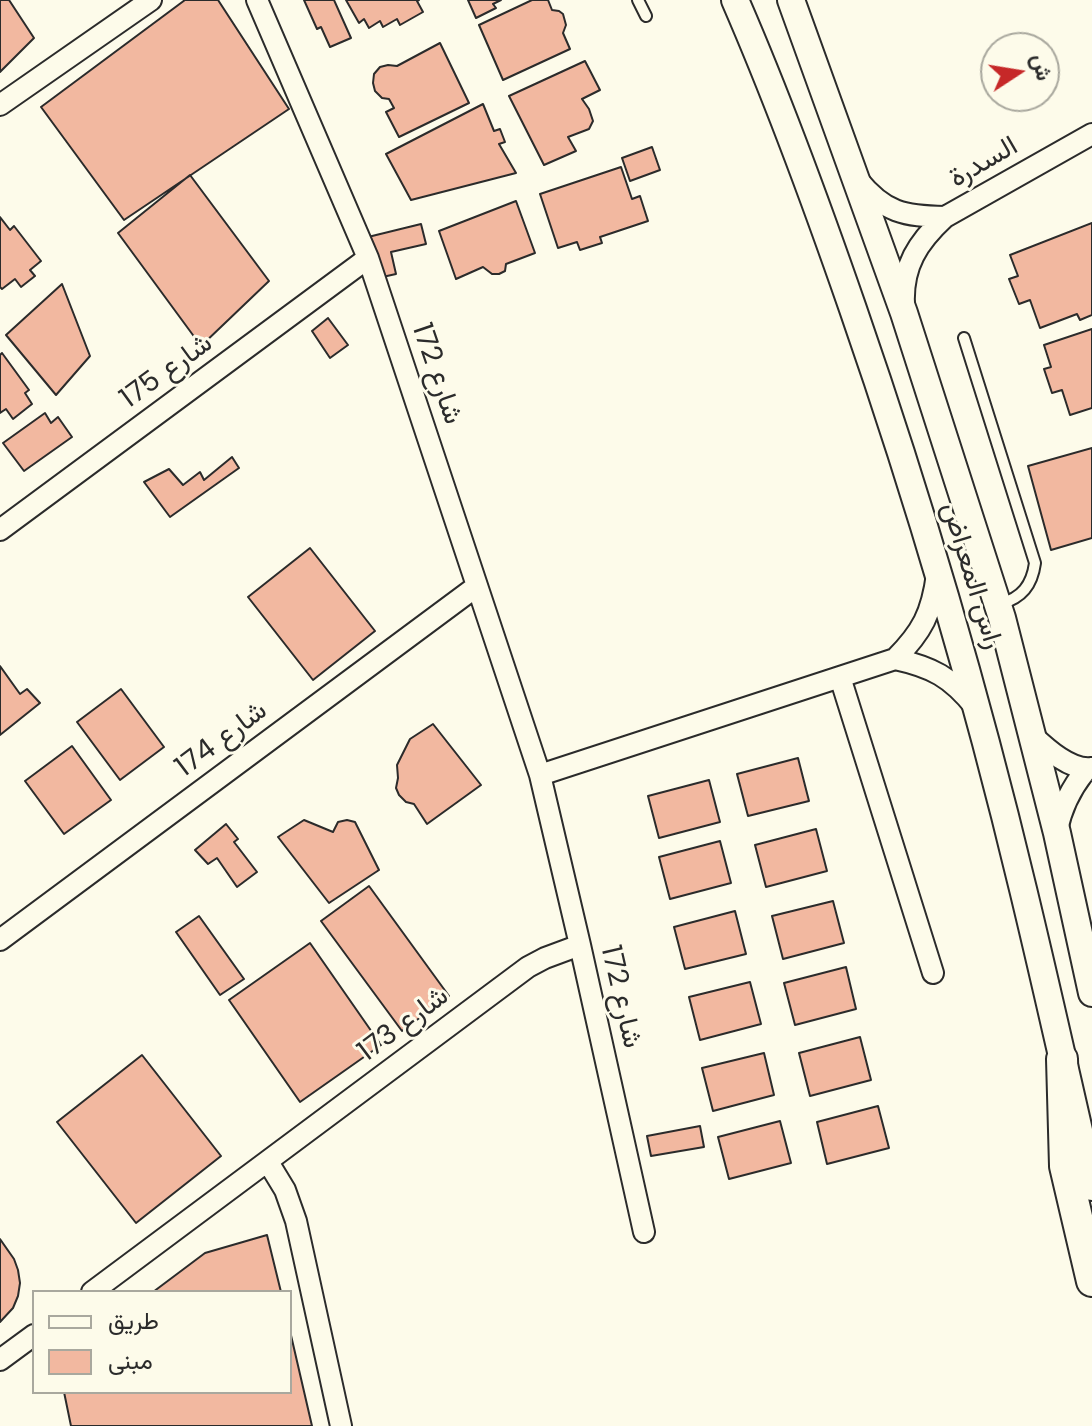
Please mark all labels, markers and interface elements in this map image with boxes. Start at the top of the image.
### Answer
north arrow [980,32,1060,112]
text: ش [1024,51,1060,83]
street label: السدرة [944,130,1024,196]
street label: شارع 172 [403,319,469,429]
street label: شارع 175 [114,327,220,417]
street label: راس المعراض [933,499,1009,653]
street label: شارع 174 [170,695,274,785]
street label: شارع 172 [592,942,648,1052]
street label: شارع 173 [352,980,456,1070]
legend [32,1290,292,1394]
text: طريق [108,1304,159,1337]
text: مبنى [108,1344,153,1377]

